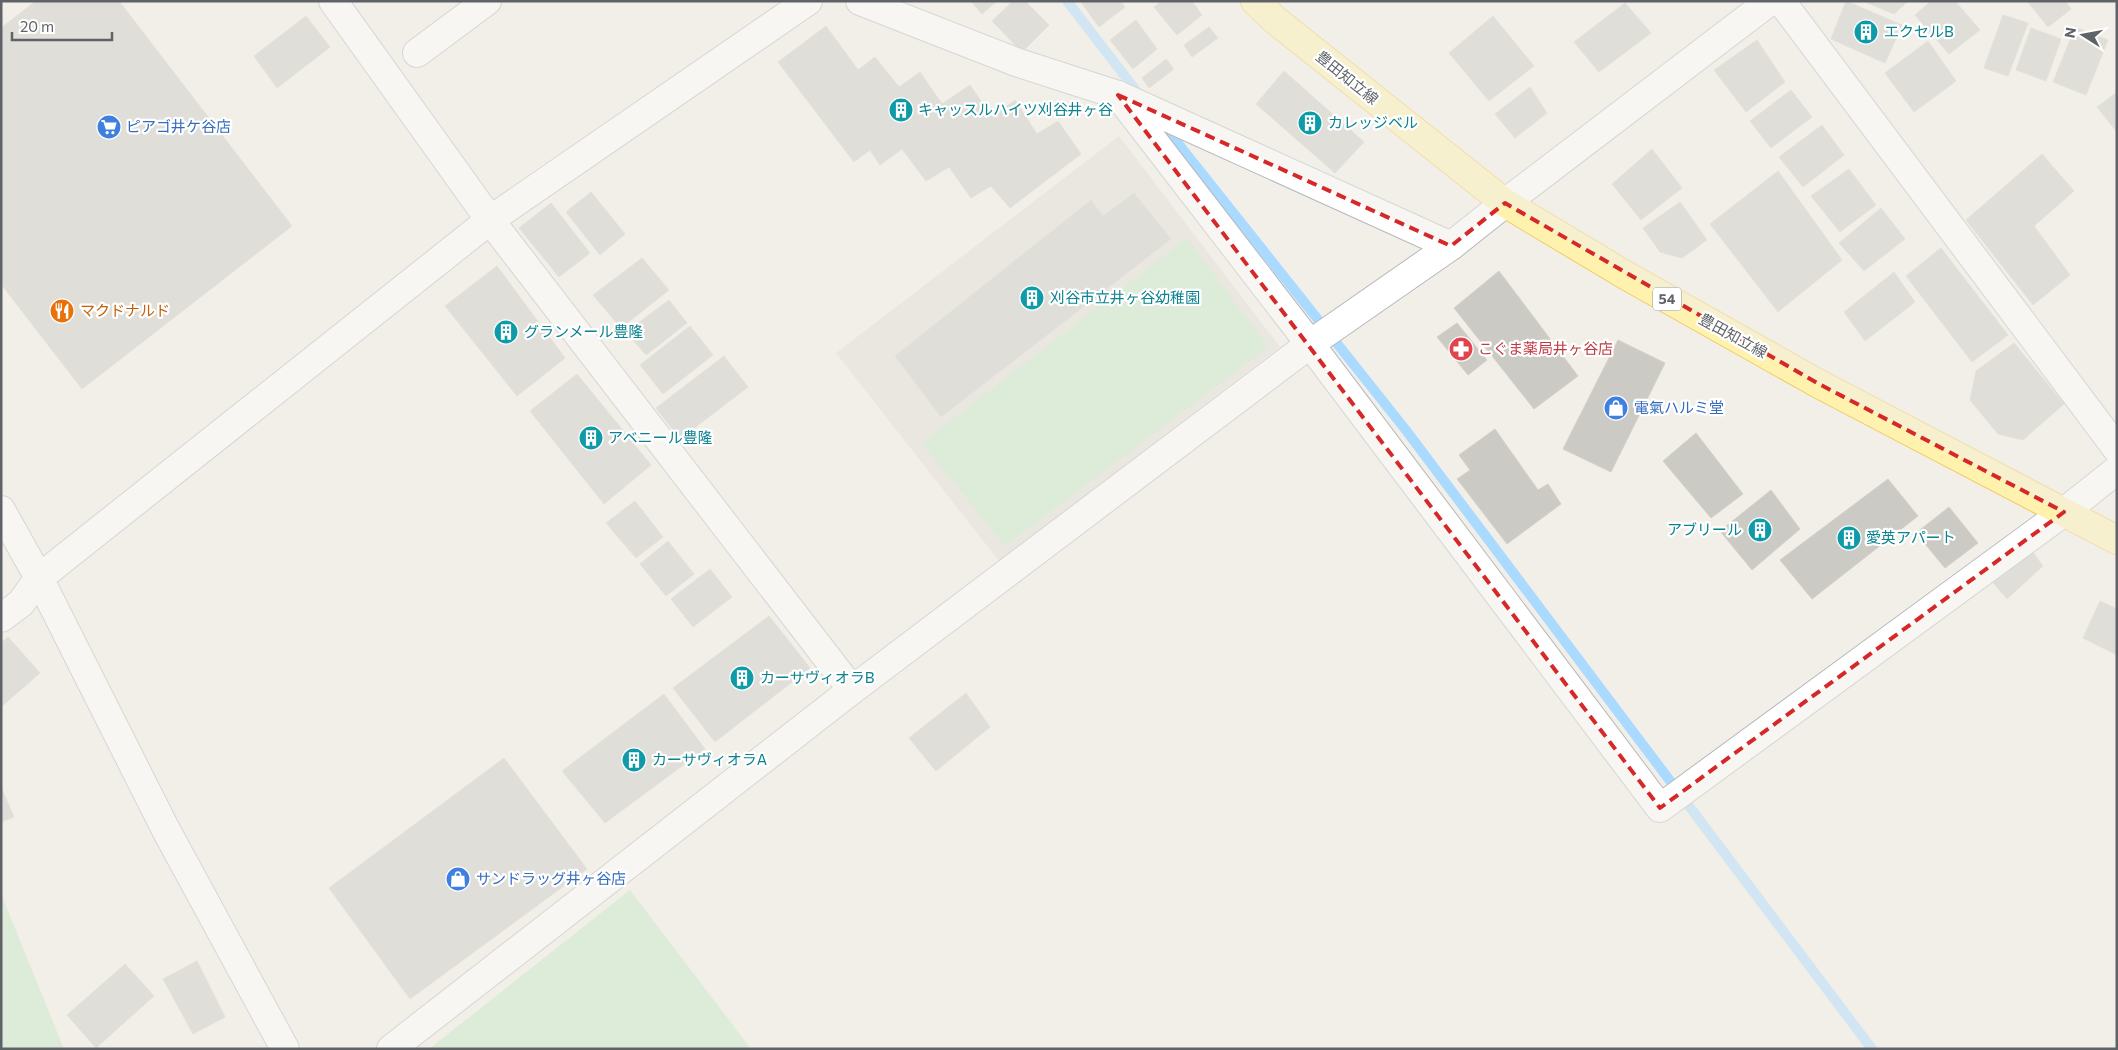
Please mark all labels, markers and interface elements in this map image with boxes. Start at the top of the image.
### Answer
scale bar [12,10,112,42]
north arrow [2058,10,2108,60]
text: 20 m [20,17,54,35]
building icon: エクセルB [1853,19,1879,45]
place label: エクセルB [1884,22,1954,40]
text: N [2060,26,2079,39]
street label: 豊田知立線 [1313,47,1382,108]
building icon: キャッスルハイツ刈谷井ヶ谷 [888,97,914,123]
place label: キャッスルハイツ刈谷井ヶ谷 [918,100,1113,118]
building icon: カレッジベル [1297,110,1323,136]
place label: カレッジベル [1328,113,1418,131]
supermarket icon: ピアゴ井ケ谷店 [96,114,122,140]
place label: ピアゴ井ケ谷店 [126,117,231,135]
building icon: 刈谷市立井ヶ谷幼稚園 [1019,285,1045,311]
place label: 刈谷市立井ヶ谷幼稚園 [1050,288,1200,306]
road number: 54 [1653,288,1681,310]
restaurant icon: マクドナルド [49,298,75,324]
place label: マクドナルド [80,301,170,319]
street label: 豊田知立線 [1696,309,1771,361]
building icon: グランメール豊隆 [493,319,519,345]
place label: グランメール豊隆 [524,322,644,340]
pharmacy icon: こぐま薬局井ヶ谷店 [1448,336,1474,362]
place label: こぐま薬局井ヶ谷店 [1478,339,1613,357]
shop icon: 電氣ハルミ堂 [1603,395,1629,421]
place label: 電氣ハルミ堂 [1634,398,1724,416]
building icon: アベニール豊隆 [578,425,604,451]
place label: アベニール豊隆 [608,428,713,446]
building icon: アブリール [1747,517,1773,543]
place label: アブリール [1667,520,1742,538]
building icon: 愛英アパート [1836,525,1862,551]
place label: 愛英アパート [1866,528,1956,546]
building icon: カーサヴィオラB [729,665,755,691]
place label: カーサヴィオラB [760,668,875,686]
building icon: カーサヴィオラA [621,747,647,773]
place label: カーサヴィオラA [652,750,767,768]
shop icon: サンドラッグ井ヶ谷店 [445,866,471,892]
place label: サンドラッグ井ヶ谷店 [476,869,626,887]

